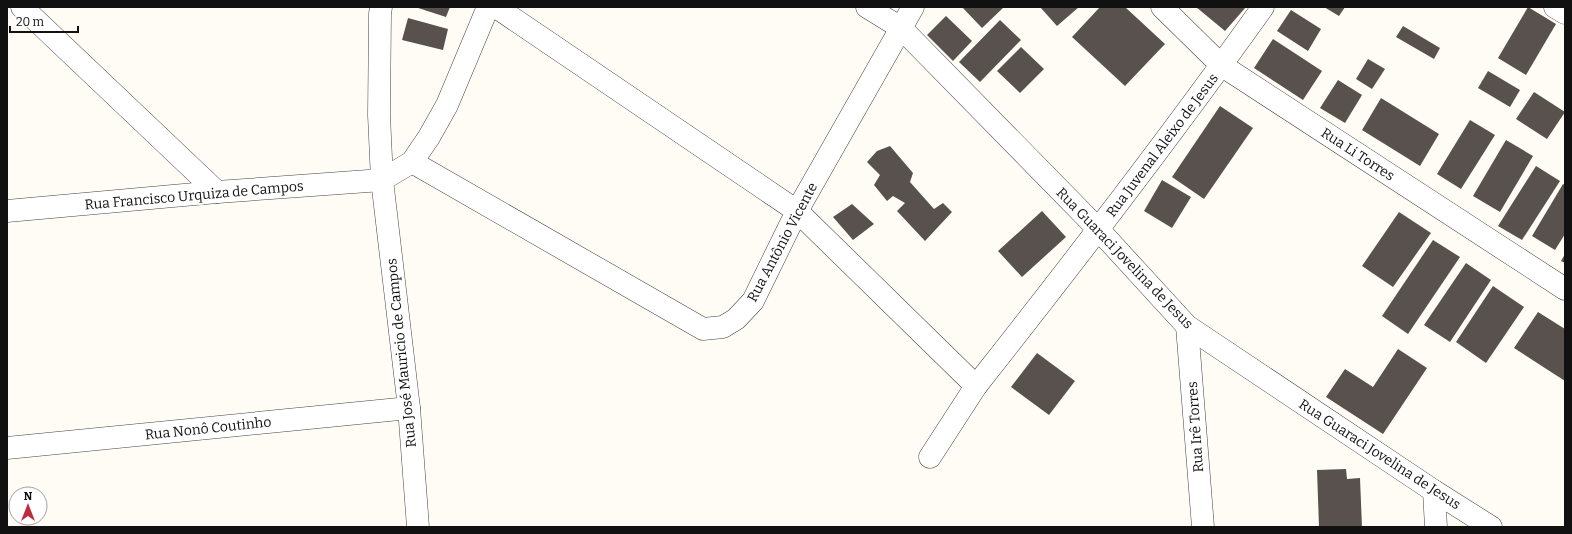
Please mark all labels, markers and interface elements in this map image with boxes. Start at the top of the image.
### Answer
scale bar [10,8,78,34]
text: 20 m [16,15,45,29]
street label: Rua Juvenal Aleixo de Jesus [1103,70,1222,221]
street label: Rua Li Torres [1318,124,1398,185]
street label: Rua Francisco Urquiza de Campos [84,177,304,214]
street label: Rua Antônio Vicente [744,180,821,305]
street label: Rua Guaraci Jovelina de Jesus [1053,184,1197,332]
street label: Rua José Mauricio de Campos [383,258,420,448]
street label: Rua Irê Torres [1184,381,1207,473]
street label: Rua Guaraci Jovelina de Jesus [1296,396,1464,513]
street label: Rua Nonô Coutinho [144,413,272,444]
north arrow [8,486,48,526]
text: N [24,490,33,503]

